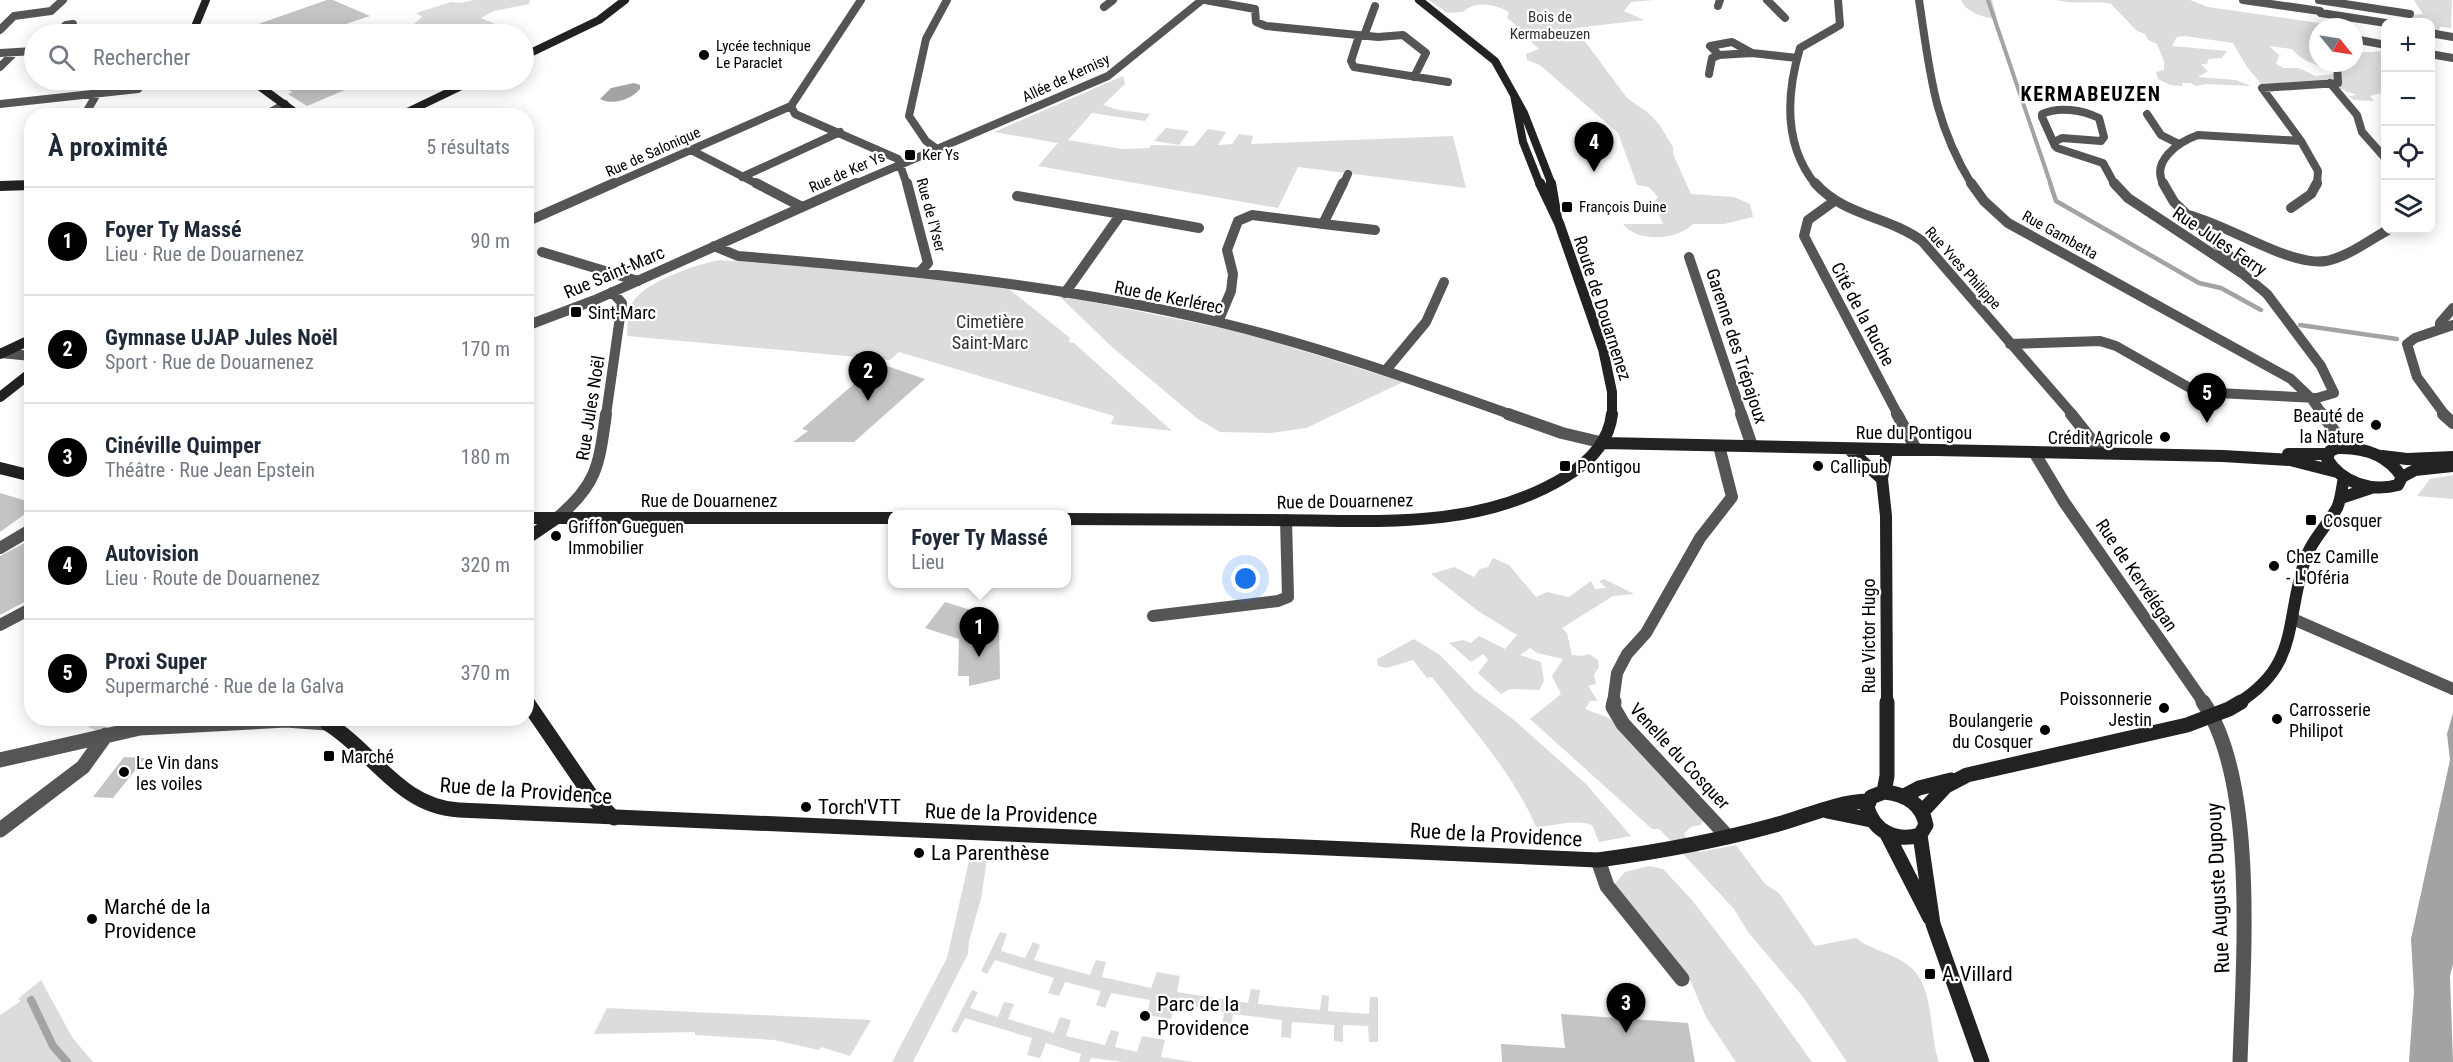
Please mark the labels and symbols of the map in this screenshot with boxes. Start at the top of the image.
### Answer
park label: Bois de Kermabeuzen [1510,8,1590,43]
north arrow [2309,18,2363,72]
place label: Lycée technique Le Paraclet [716,37,811,72]
marker: Lycée technique Le Paraclet [697,48,711,62]
street label: Allée de Kernisy [1019,50,1113,106]
district label: KERMABEUZEN [2021,82,2161,106]
pin: 4 [1574,122,1614,172]
street label: Rue de Salonique [603,123,703,181]
place label: Ker Ys [922,146,959,164]
street label: Rue de Ker Ys [806,147,888,197]
marker: Ker Ys [903,148,917,162]
street label: Rue de l'Yser [913,176,950,254]
place label: François Duine [1579,198,1667,216]
marker: François Duine [1560,200,1574,214]
street label: Rue Jules Ferry [2169,202,2271,280]
street label: Rue Gambetta [2019,207,2101,263]
street label: Rue Yves Philippe [1921,223,2005,313]
street label: Route de Douarnenez [1570,233,1636,383]
street label: Rue Saint-Marc [561,241,667,303]
street label: Cité de la Ruche [1827,259,1899,369]
street label: Garenne des Trépajoux [1702,266,1772,426]
street label: Rue de Kerlérec [1113,276,1225,318]
place label: Sint-Marc [588,302,656,323]
marker: Sint-Marc [569,305,583,319]
park label: Cimetière Saint-Marc [952,311,1028,353]
pin: 2 [848,352,888,401]
street label: Rue Jules Noël [571,354,609,462]
pin: 5 [2188,374,2226,423]
place label: Beauté de la Nature [2293,405,2364,447]
marker: Beauté de la Nature [2369,418,2383,432]
street label: Rue du Pontigou [1856,422,1972,443]
place label: Crédit Agricole [2048,427,2153,448]
marker: Crédit Agricole [2158,430,2172,444]
place label: Pontigou [1577,456,1641,477]
place label: Callipub [1830,456,1888,477]
marker: Pontigou [1558,459,1572,473]
marker: Callipub [1811,459,1825,473]
street label: Rue de Douarnenez [1276,489,1414,513]
street label: Rue de Douarnenez [641,490,777,511]
place label: Cosquer [2323,510,2383,531]
marker: Cosquer [2304,513,2318,527]
street label: Rue de Kervélégan [2092,515,2182,635]
place label: Griffon Gueguen Immobilier [568,516,684,558]
marker: Griffon Gueguen Immobilier [549,529,563,543]
place label: Chez Camille - L'Oféria [2286,546,2379,588]
marker: Chez Camille - L'Oféria [2267,559,2281,573]
your location [1231,564,1260,593]
street label: Rue Victor Hugo [1858,579,1879,693]
pin: 1 [960,608,998,657]
place label: Poissonnerie Jestin [2060,688,2152,730]
street label: Venelle du Cosquer [1626,699,1735,814]
place label: Carrosserie Philipot [2289,699,2371,741]
marker: Poissonnerie Jestin [2157,701,2171,715]
place label: Boulangerie du Cosquer [1949,710,2034,752]
marker: Carrosserie Philipot [2270,712,2284,726]
marker: Boulangerie du Cosquer [2038,723,2052,737]
place label: Marché [341,746,394,767]
marker: Marché [322,749,336,763]
place label: Le Vin dans les voiles [136,752,219,794]
marker: Le Vin dans les voiles [117,765,131,779]
street label: Rue de la Providence [439,773,613,809]
place label: Torch'VTT [818,795,901,819]
street label: Rue de la Providence [924,799,1098,829]
marker: Torch'VTT [799,800,813,814]
street label: Rue Auguste Dupouy [2202,802,2234,974]
street label: Rue de la Providence [1409,818,1583,852]
place label: La Parenthèse [931,841,1049,865]
marker: La Parenthèse [912,846,926,860]
place label: Marché de la Providence [104,895,211,943]
marker: Marché de la Providence [85,912,99,926]
place label: A.Villard [1942,962,2013,986]
marker: A.Villard [1923,967,1937,981]
pin: 3 [1606,984,1646,1033]
place label: Parc de la Providence [1157,992,1249,1040]
marker: Parc de la Providence [1138,1009,1152,1023]

